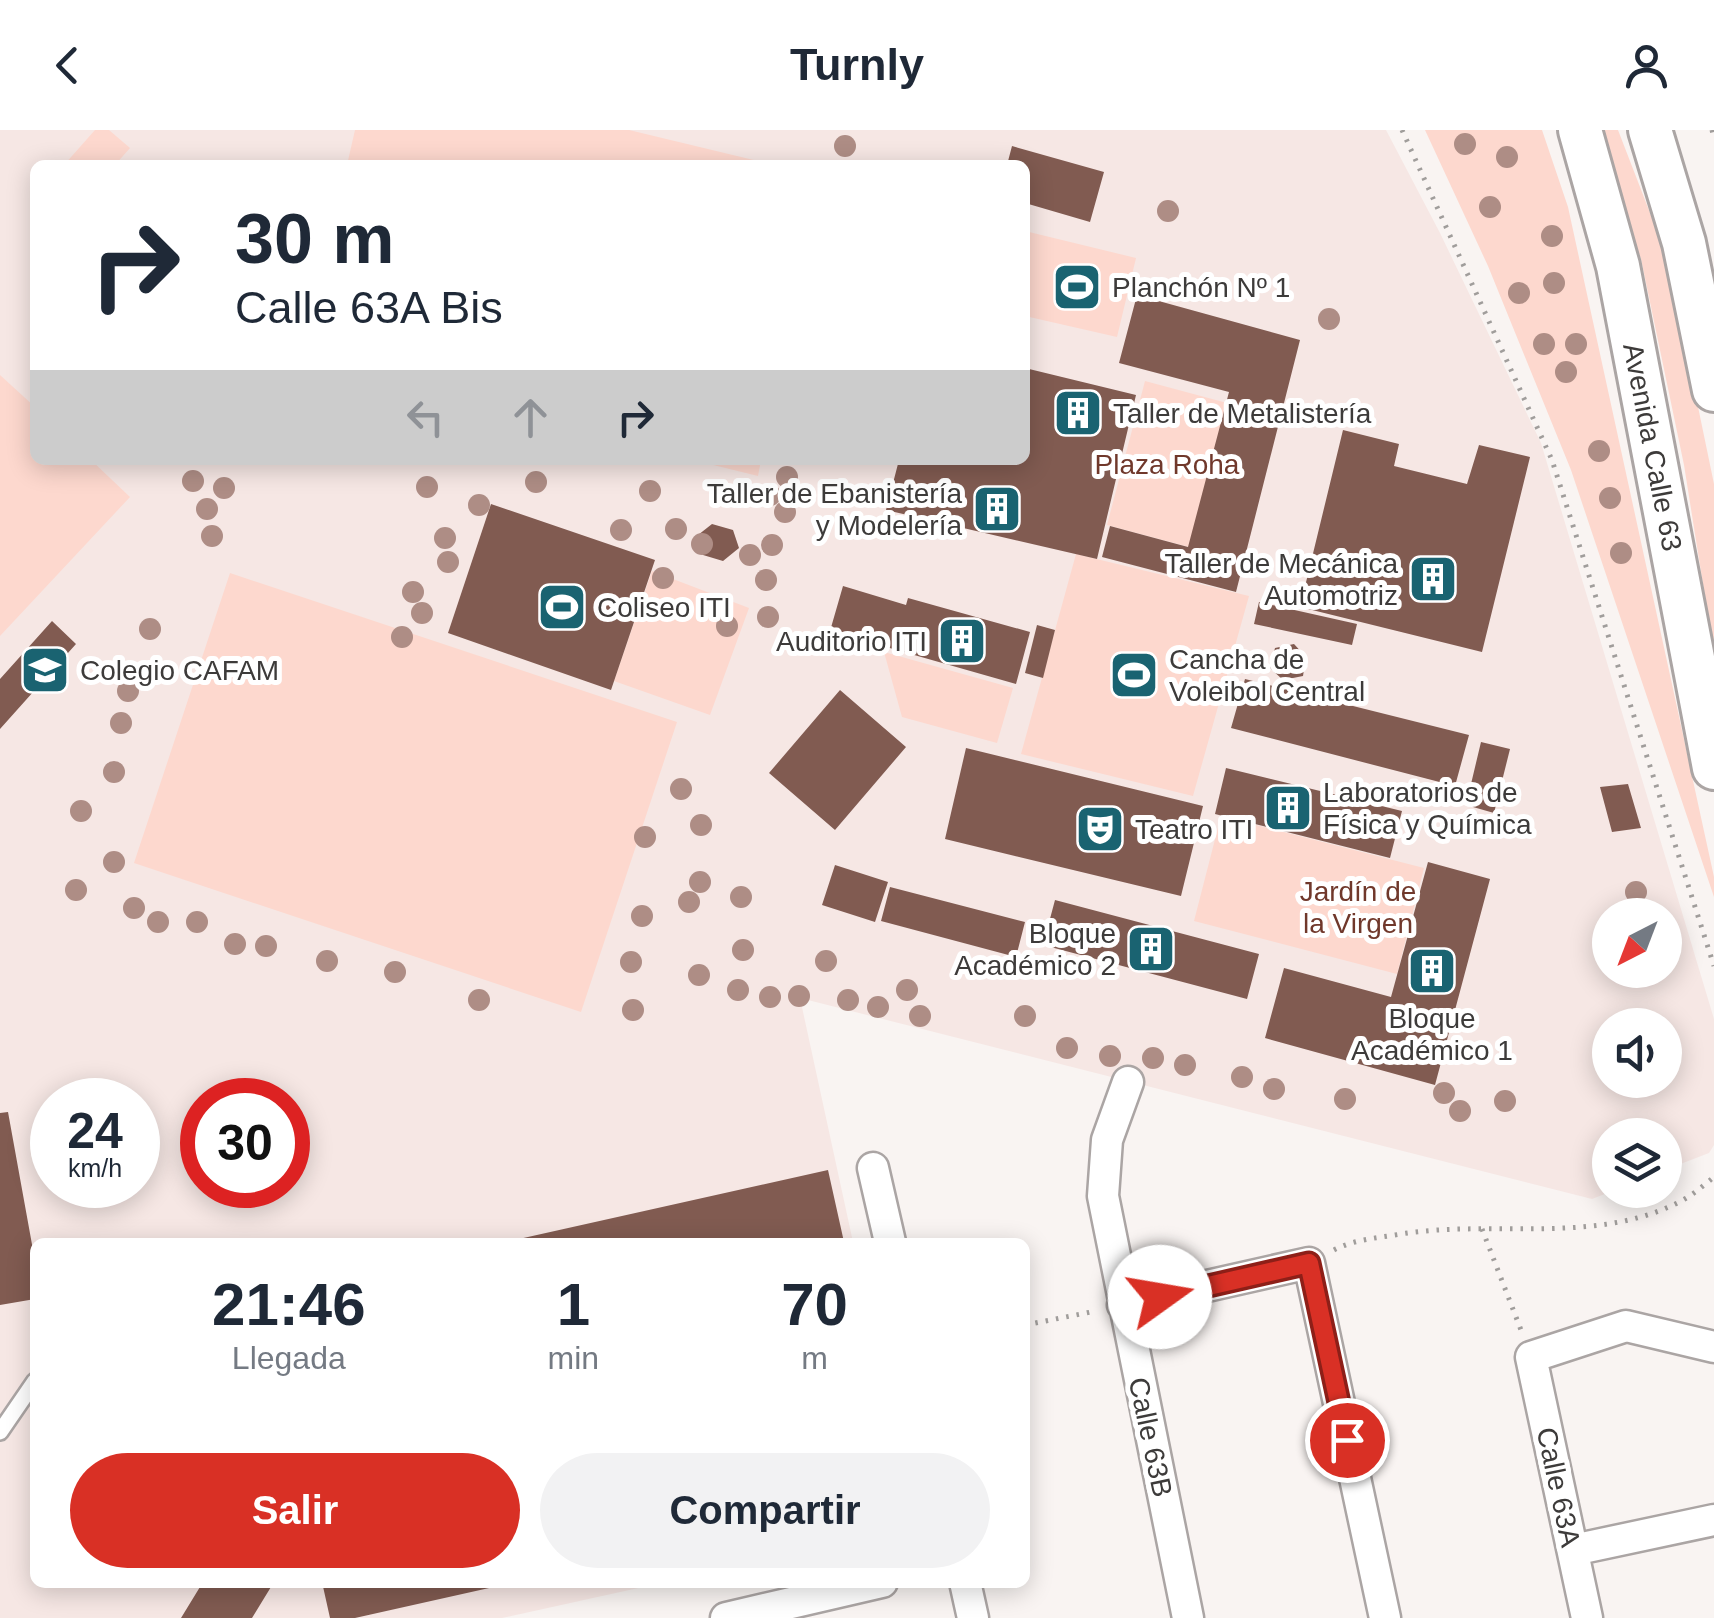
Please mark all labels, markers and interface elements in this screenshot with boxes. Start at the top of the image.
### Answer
icon: back [40,38,95,93]
icon: person [1619,38,1674,93]
text: Turnly [790,39,924,90]
icon: right [70,200,200,330]
text: 30 m [235,200,395,278]
sports icon: Planchón Nº 1 [1051,261,1103,313]
place label: Planchón Nº 1 [1112,272,1290,303]
text: Calle 63A Bis [235,282,503,333]
street label: Avenida Calle 63 [1617,340,1688,554]
building icon: Taller de Metalistería [1052,387,1104,439]
icon: left [398,390,453,445]
icon: ahead [503,390,558,445]
icon: right [608,390,663,445]
place label: Taller de Metalistería [1113,398,1372,429]
park label: Plaza Roha [1095,449,1240,480]
place label: Taller de Ebanistería y Modelería [707,478,962,541]
building icon: Taller de Ebanistería y Modelería [971,483,1023,535]
place label: Taller de Mecánica Automotriz [1165,548,1398,611]
building icon: Taller de Mecánica Automotriz [1407,553,1459,605]
sports icon: Coliseo ITI [536,581,588,633]
place label: Coliseo ITI [597,592,731,623]
building icon: Auditorio ITI [936,615,988,667]
place label: Auditorio ITI [776,626,927,657]
school or university icon: Colegio CAFAM [19,644,71,696]
place label: Cancha de Voleibol Central [1169,644,1365,707]
sports icon: Cancha de Voleibol Central [1108,649,1160,701]
place label: Colegio CAFAM [80,655,279,686]
place label: Laboratorios de Física y Química [1323,777,1532,840]
building icon: Laboratorios de Física y Química [1262,782,1314,834]
theatre icon: Teatro ITI [1074,803,1126,855]
place label: Teatro ITI [1135,814,1253,845]
park label: Jardín de la Virgen [1300,876,1416,939]
north arrow [1592,898,1682,988]
map controls [1592,898,1682,1208]
place label: Bloque Académico 2 [954,918,1116,981]
building icon: Bloque Académico 2 [1125,923,1177,975]
building icon: Bloque Académico 1 [1406,945,1458,997]
place label: Bloque Académico 1 [1351,1003,1513,1066]
button: sound [1592,1008,1682,1098]
speed limit sign: 30 [180,1078,310,1208]
text: 24 [67,1103,123,1159]
button: layers [1592,1118,1682,1208]
text: km/h [68,1154,122,1182]
position arrow [1108,1245,1212,1349]
text: 21:46 [212,1271,366,1338]
text: 1 [557,1271,590,1338]
text: 70 [781,1271,848,1338]
text: Llegada [232,1340,346,1376]
text: min [548,1340,599,1376]
text: m [801,1340,828,1376]
street label: Calle 63B [1123,1375,1178,1500]
pin [1305,1398,1390,1483]
icon: arrive [1320,1413,1375,1468]
street label: Calle 63A [1531,1425,1586,1550]
button: Salir [70,1453,520,1568]
button: Compartir [540,1453,990,1568]

